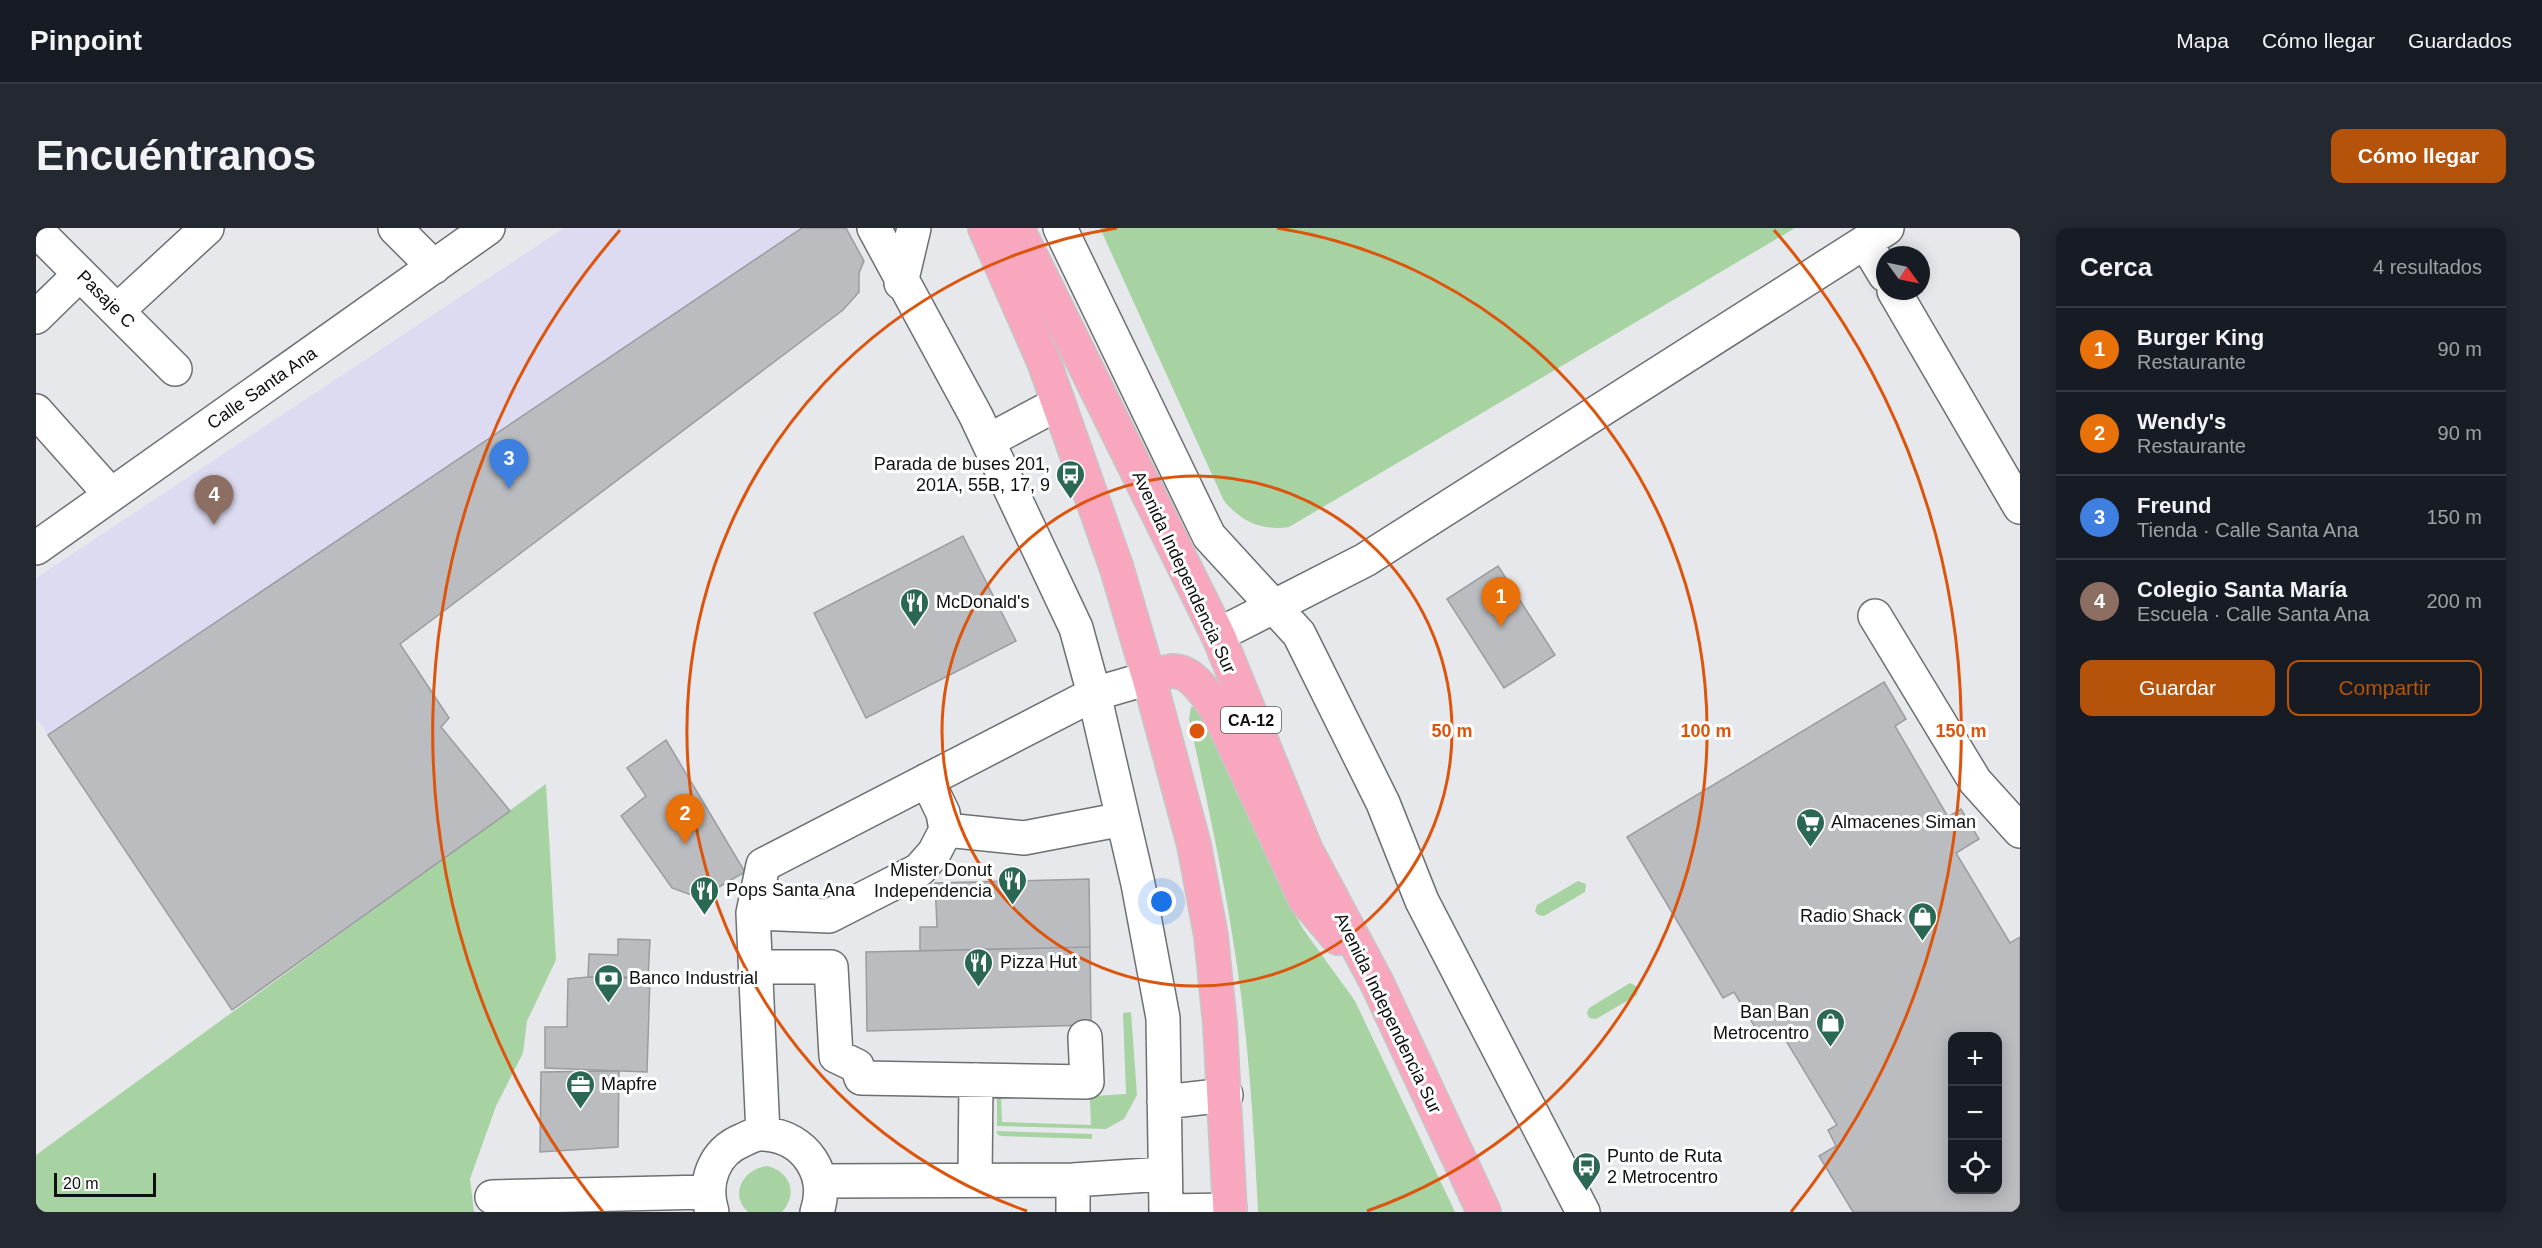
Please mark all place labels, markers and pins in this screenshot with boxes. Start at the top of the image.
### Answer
pin: 3 [490,440,528,489]
place label: Parada de buses 201, 201A, 55B, 17, 9 [874,454,1050,495]
bus stop icon: Parada de buses 201, 201A, 55B, 17, 9 [1055,458,1087,500]
pin: 4 [194,476,234,525]
pin: 1 [1482,578,1520,627]
restaurant icon: McDonald's [899,586,931,628]
place label: McDonald's [936,592,1029,612]
centre of rings [1187,721,1207,741]
pin: 2 [666,794,704,844]
supermarket icon: Almacenes Siman [1794,806,1826,848]
place label: Almacenes Siman [1831,812,1976,832]
place label: Mister Donut Independencia [874,860,993,901]
restaurant icon: Mister Donut Independencia [997,864,1029,906]
restaurant icon: Pops Santa Ana [689,874,721,916]
place label: Pops Santa Ana [726,880,856,900]
shop icon: Radio Shack [1907,900,1939,942]
place label: Radio Shack [1800,906,1903,926]
restaurant icon: Pizza Hut [963,946,995,988]
place label: Pizza Hut [1000,952,1077,972]
bank icon: Banco Industrial [592,962,624,1004]
place label: Banco Industrial [629,968,758,988]
place label: Ban Ban Metrocentro [1713,1002,1809,1043]
shop icon: Ban Ban Metrocentro [1814,1006,1846,1048]
office icon: Mapfre [564,1068,596,1110]
place label: Mapfre [601,1074,657,1094]
place label: Punto de Ruta 2 Metrocentro [1607,1146,1723,1187]
bus stop icon: Punto de Ruta 2 Metrocentro [1570,1150,1602,1192]

